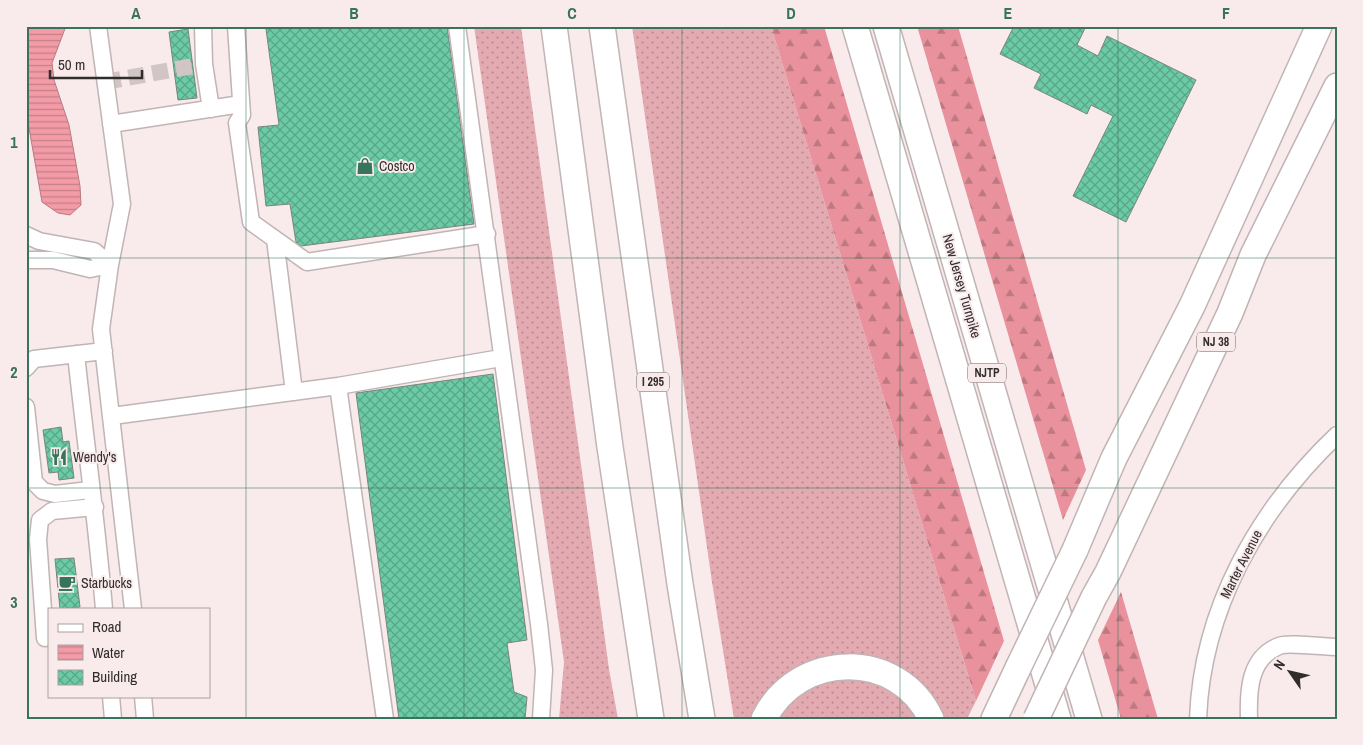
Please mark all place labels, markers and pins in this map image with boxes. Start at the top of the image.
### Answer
shop icon: Costco [355,156,375,176]
place label: Costco [379,157,415,175]
restaurant icon: Wendy's [49,447,69,467]
place label: Wendy's [73,448,117,466]
cafe icon: Starbucks [57,573,77,593]
place label: Starbucks [81,574,132,592]

